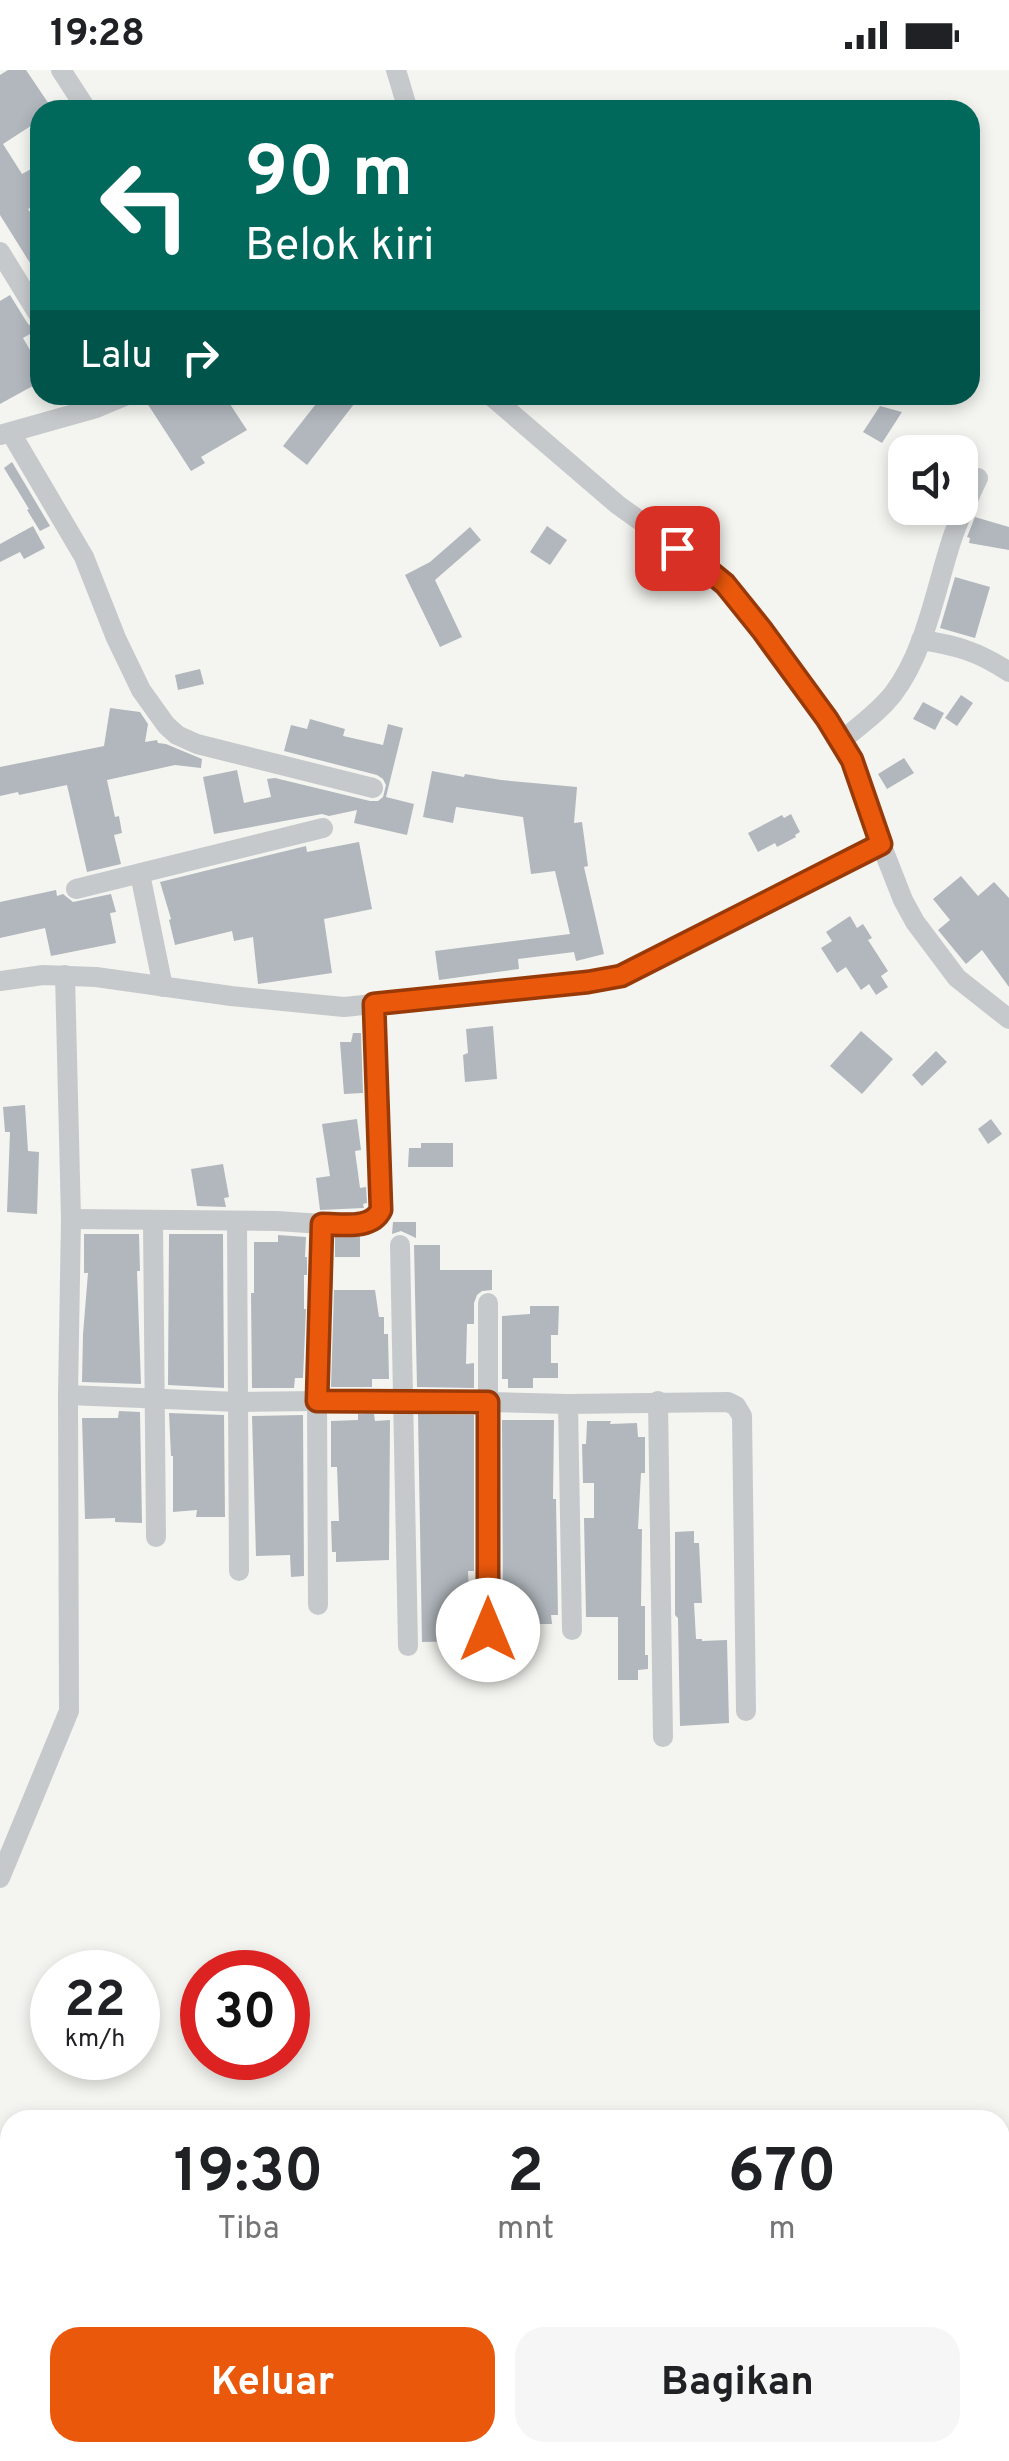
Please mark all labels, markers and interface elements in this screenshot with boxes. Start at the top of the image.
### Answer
text: 19:28 [50,11,145,60]
text: 90 m [245,132,413,221]
icon: left [80,140,210,270]
text: Belok kiri [245,219,435,276]
icon: right [173,330,228,385]
text: Lalu [80,333,153,382]
map controls [888,435,978,525]
button: sound [888,435,978,525]
pin [635,506,720,591]
icon: arrive [650,521,705,576]
position arrow [436,1578,540,1682]
speed limit sign: 30 [180,1950,310,2080]
text: 22 [64,1971,126,2034]
text: km/h [65,2024,125,2056]
text: 19:30 [174,2137,324,2213]
text: 2 [507,2137,544,2213]
text: 670 [728,2137,836,2213]
text: Tiba [217,2210,280,2250]
text: mnt [497,2210,554,2250]
text: m [769,2210,796,2250]
button: Keluar [50,2327,495,2442]
button: Bagikan [515,2327,960,2442]

